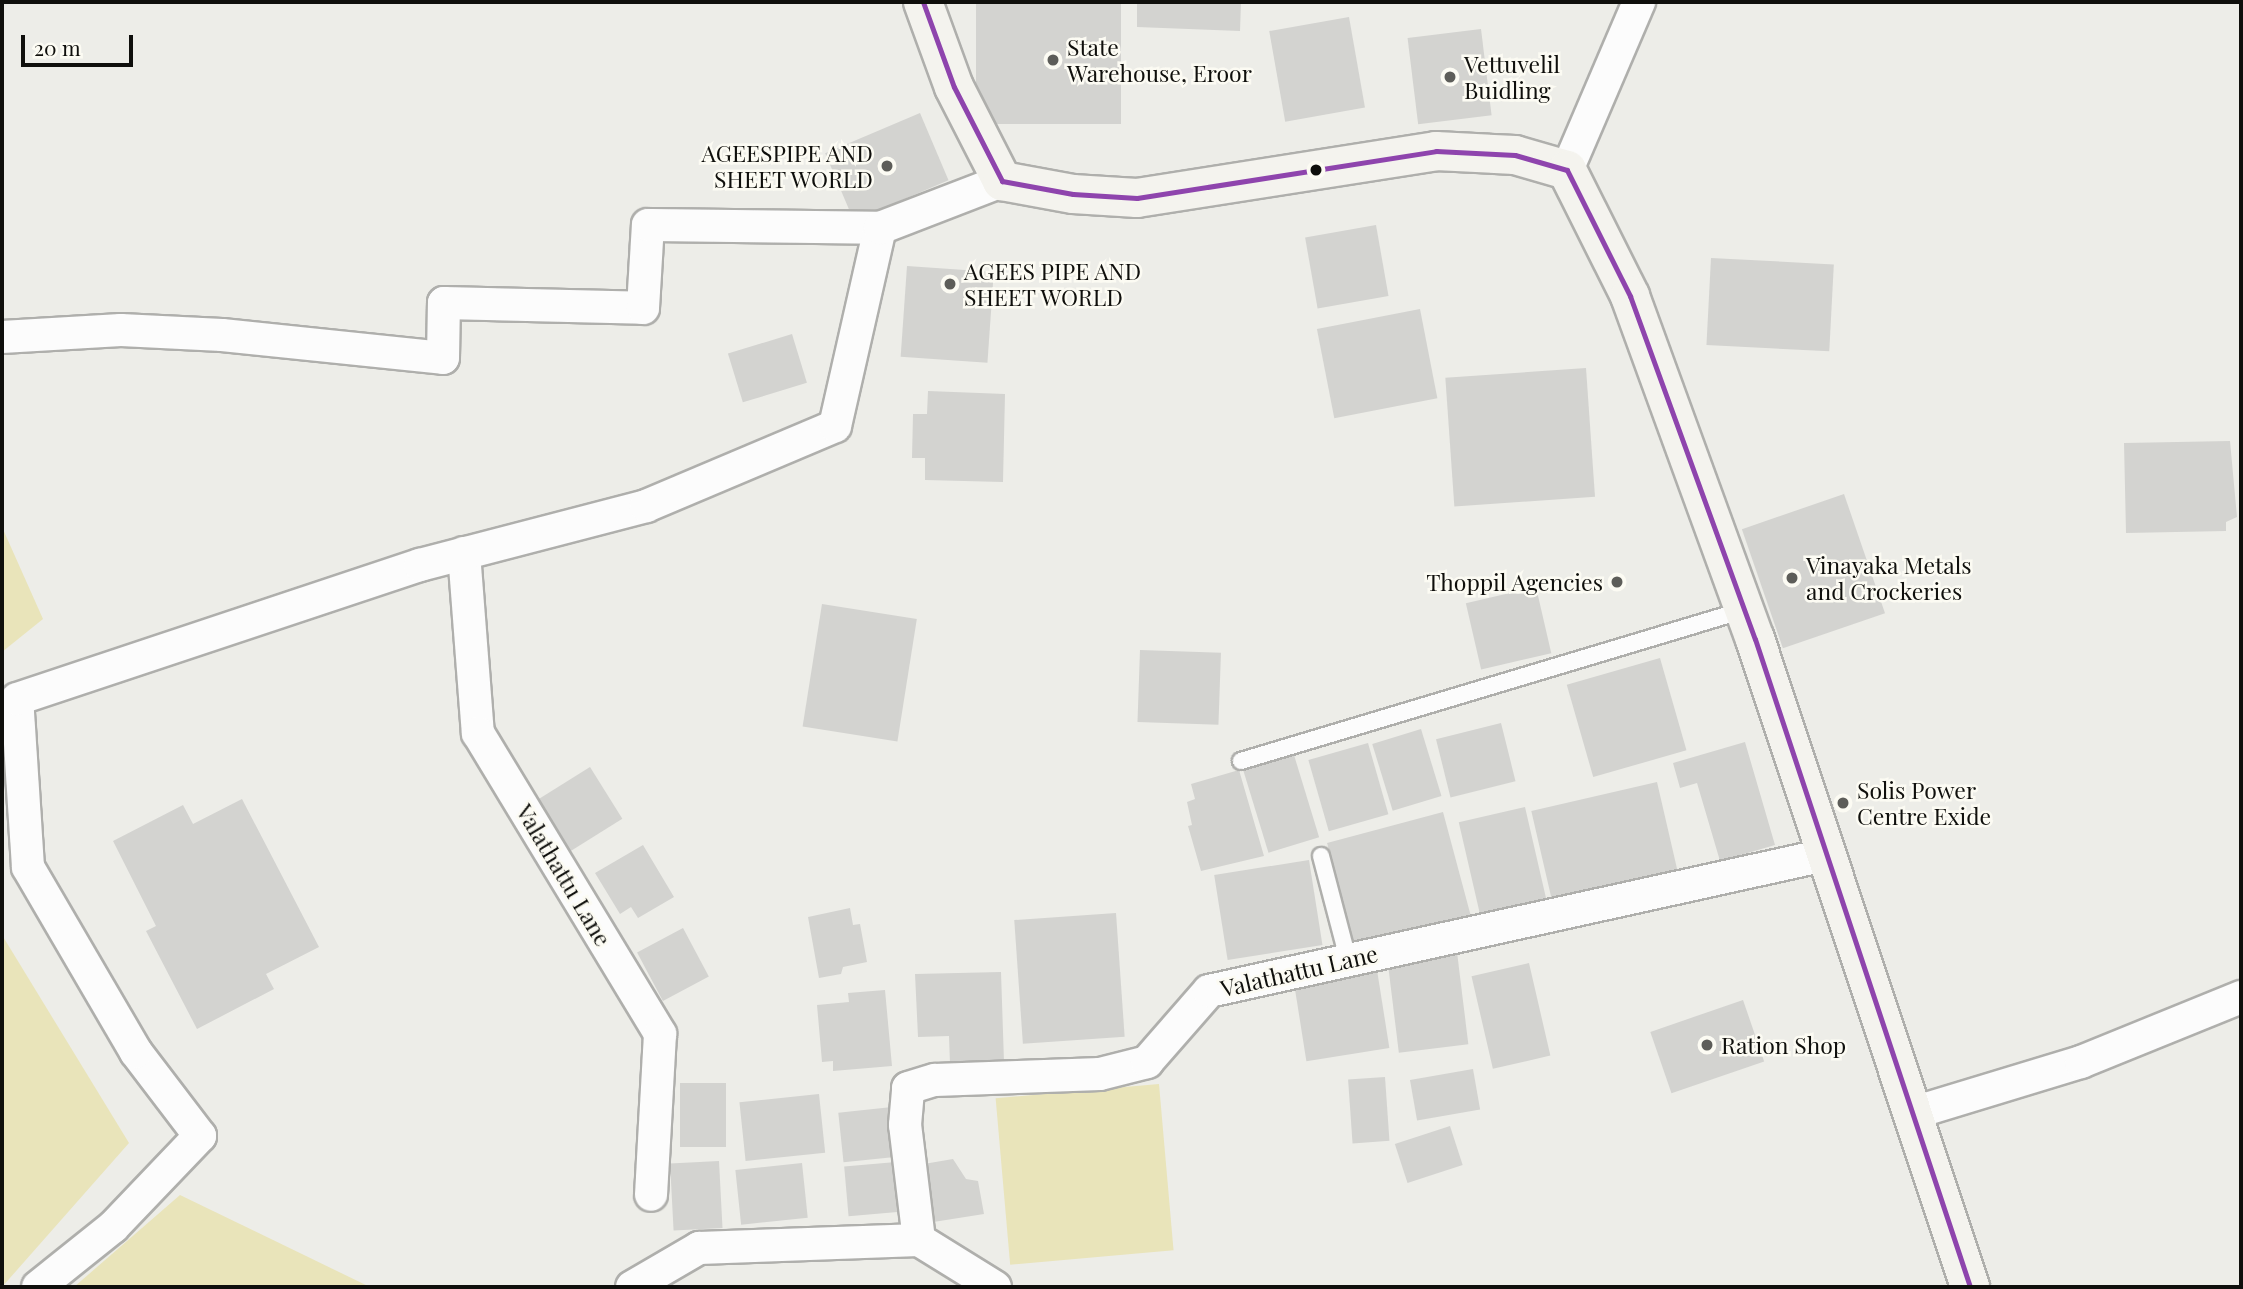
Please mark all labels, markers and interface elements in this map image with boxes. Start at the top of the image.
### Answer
scale bar [24,21,136,65]
text: 20 m [34,33,81,61]
place label: State Warehouse, Eroor [1067,33,1252,87]
place label: Vettuvelil Buidling [1464,50,1560,104]
marker: State Warehouse, Eroor [1045,52,1061,68]
marker: Vettuvelil Buidling [1442,69,1458,85]
place label: AGEESPIPE AND SHEET WORLD [701,139,873,193]
marker: AGEESPIPE AND SHEET WORLD [879,158,895,174]
unlabelled marker [1309,163,1323,177]
place label: AGEES PIPE AND SHEET WORLD [964,257,1142,311]
marker: AGEES PIPE AND SHEET WORLD [942,276,958,292]
place label: Vinayaka Metals and Crockeries [1806,551,1972,605]
place label: Thoppil Agencies [1425,568,1603,596]
marker: Vinayaka Metals and Crockeries [1784,570,1800,586]
marker: Thoppil Agencies [1609,574,1625,590]
place label: Solis Power Centre Exide [1857,776,1991,830]
marker: Solis Power Centre Exide [1835,795,1851,811]
street label: Valathattu Lane [511,799,617,951]
street label: Valathattu Lane [1218,940,1380,1002]
place label: Ration Shop [1721,1031,1846,1059]
marker: Ration Shop [1699,1037,1715,1053]

